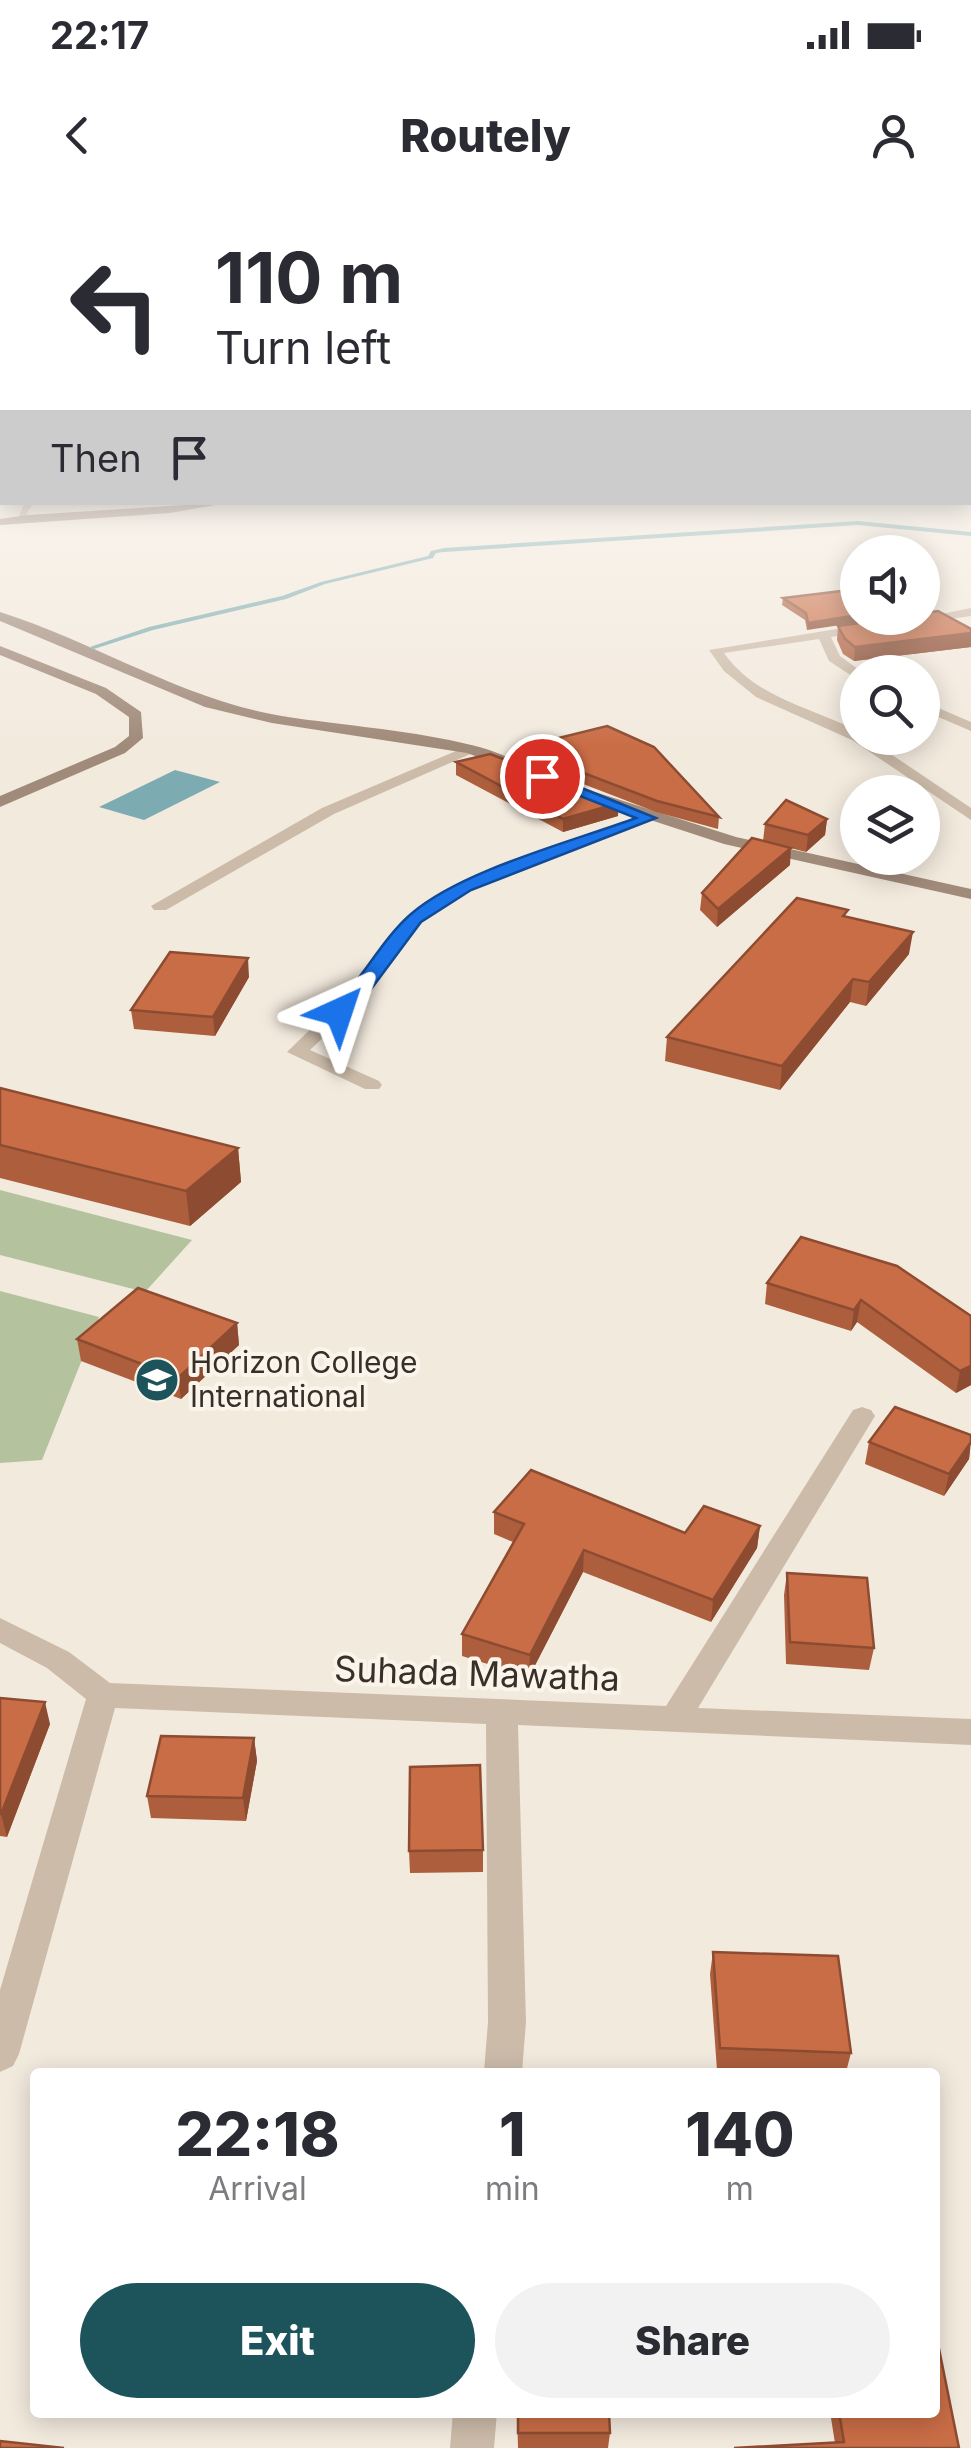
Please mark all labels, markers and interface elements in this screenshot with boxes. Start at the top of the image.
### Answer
text: 22:17 [50,12,149,58]
icon: back [50,108,105,163]
text: Routely [400,108,571,163]
icon: person [866,108,921,163]
text: 110 m [215,235,403,320]
icon: left [50,240,180,370]
text: Turn left [215,320,391,375]
icon: arrive [162,430,217,485]
text: Then [50,435,142,481]
map controls [840,535,940,875]
button: sound [840,535,940,635]
button: search [840,655,940,755]
pin [500,734,585,819]
icon: arrive [515,749,570,804]
button: layers [840,775,940,875]
position arrow [287,960,391,1064]
place label: Horizon College International [190,1344,417,1414]
school or university icon: Horizon College International [134,1357,180,1403]
street label: Suhada Mawatha [333,1647,621,1699]
text: 22:18 [175,2098,340,2170]
text: 1 [499,2098,526,2170]
text: 140 [685,2098,794,2170]
text: Arrival [208,2169,307,2208]
text: min [485,2169,540,2208]
text: m [726,2169,754,2208]
button: Exit [80,2283,475,2398]
button: Share [495,2283,890,2398]

